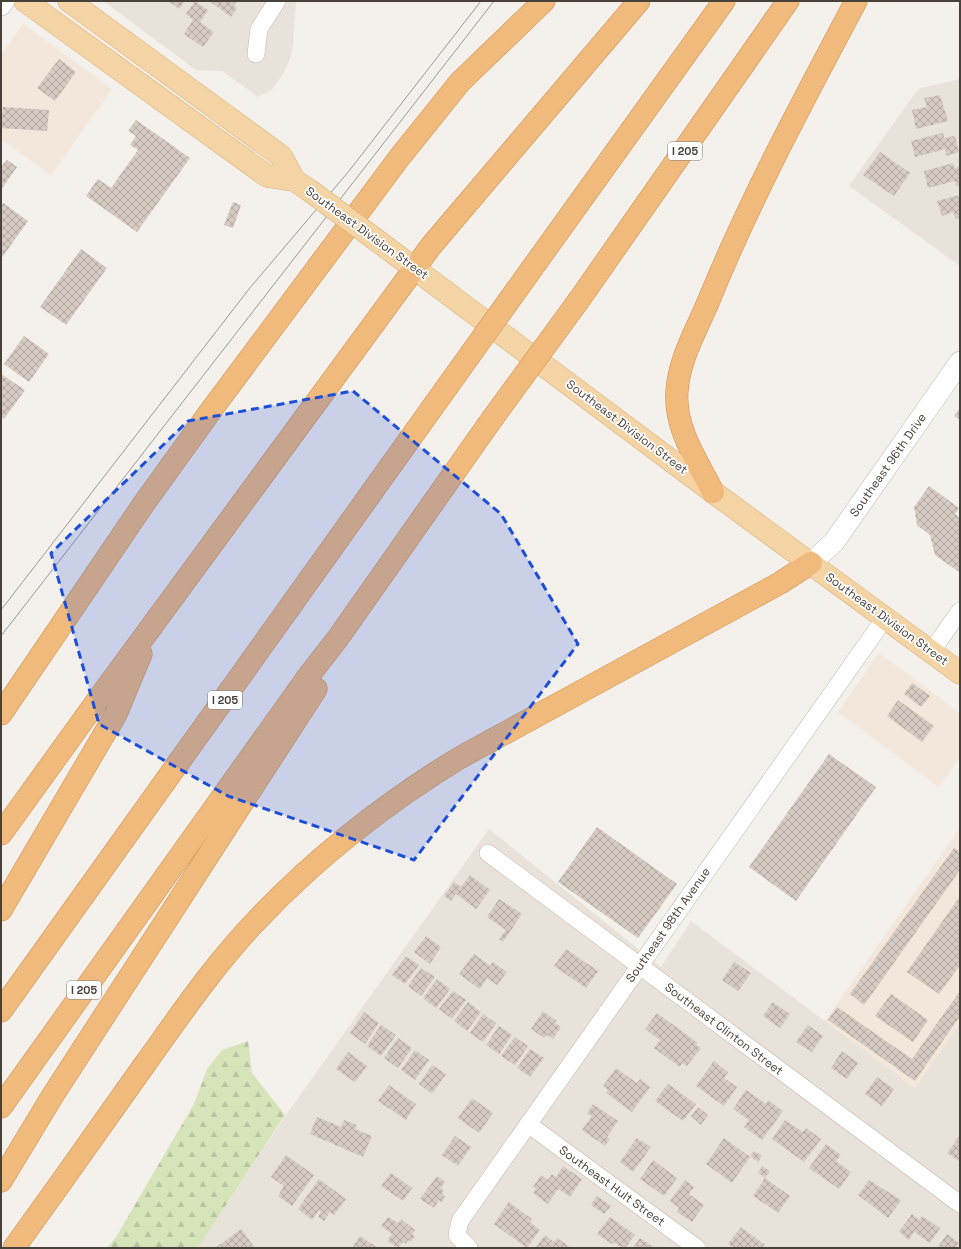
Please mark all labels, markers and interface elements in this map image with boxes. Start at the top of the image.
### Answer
road number: I 205 [668,142,702,160]
street label: Southeast Division Street [302,183,432,283]
street label: Southeast Division Street [563,376,691,478]
street label: Southeast 96th Drive [846,410,930,520]
street label: Southeast Division Street [822,569,952,669]
road number: I 205 [208,691,242,709]
street label: Southeast 98th Avenue [622,864,714,986]
street label: Southeast Clinton Street [662,979,786,1079]
road number: I 205 [67,981,101,999]
street label: Southeast Hult Street [556,1142,668,1230]

